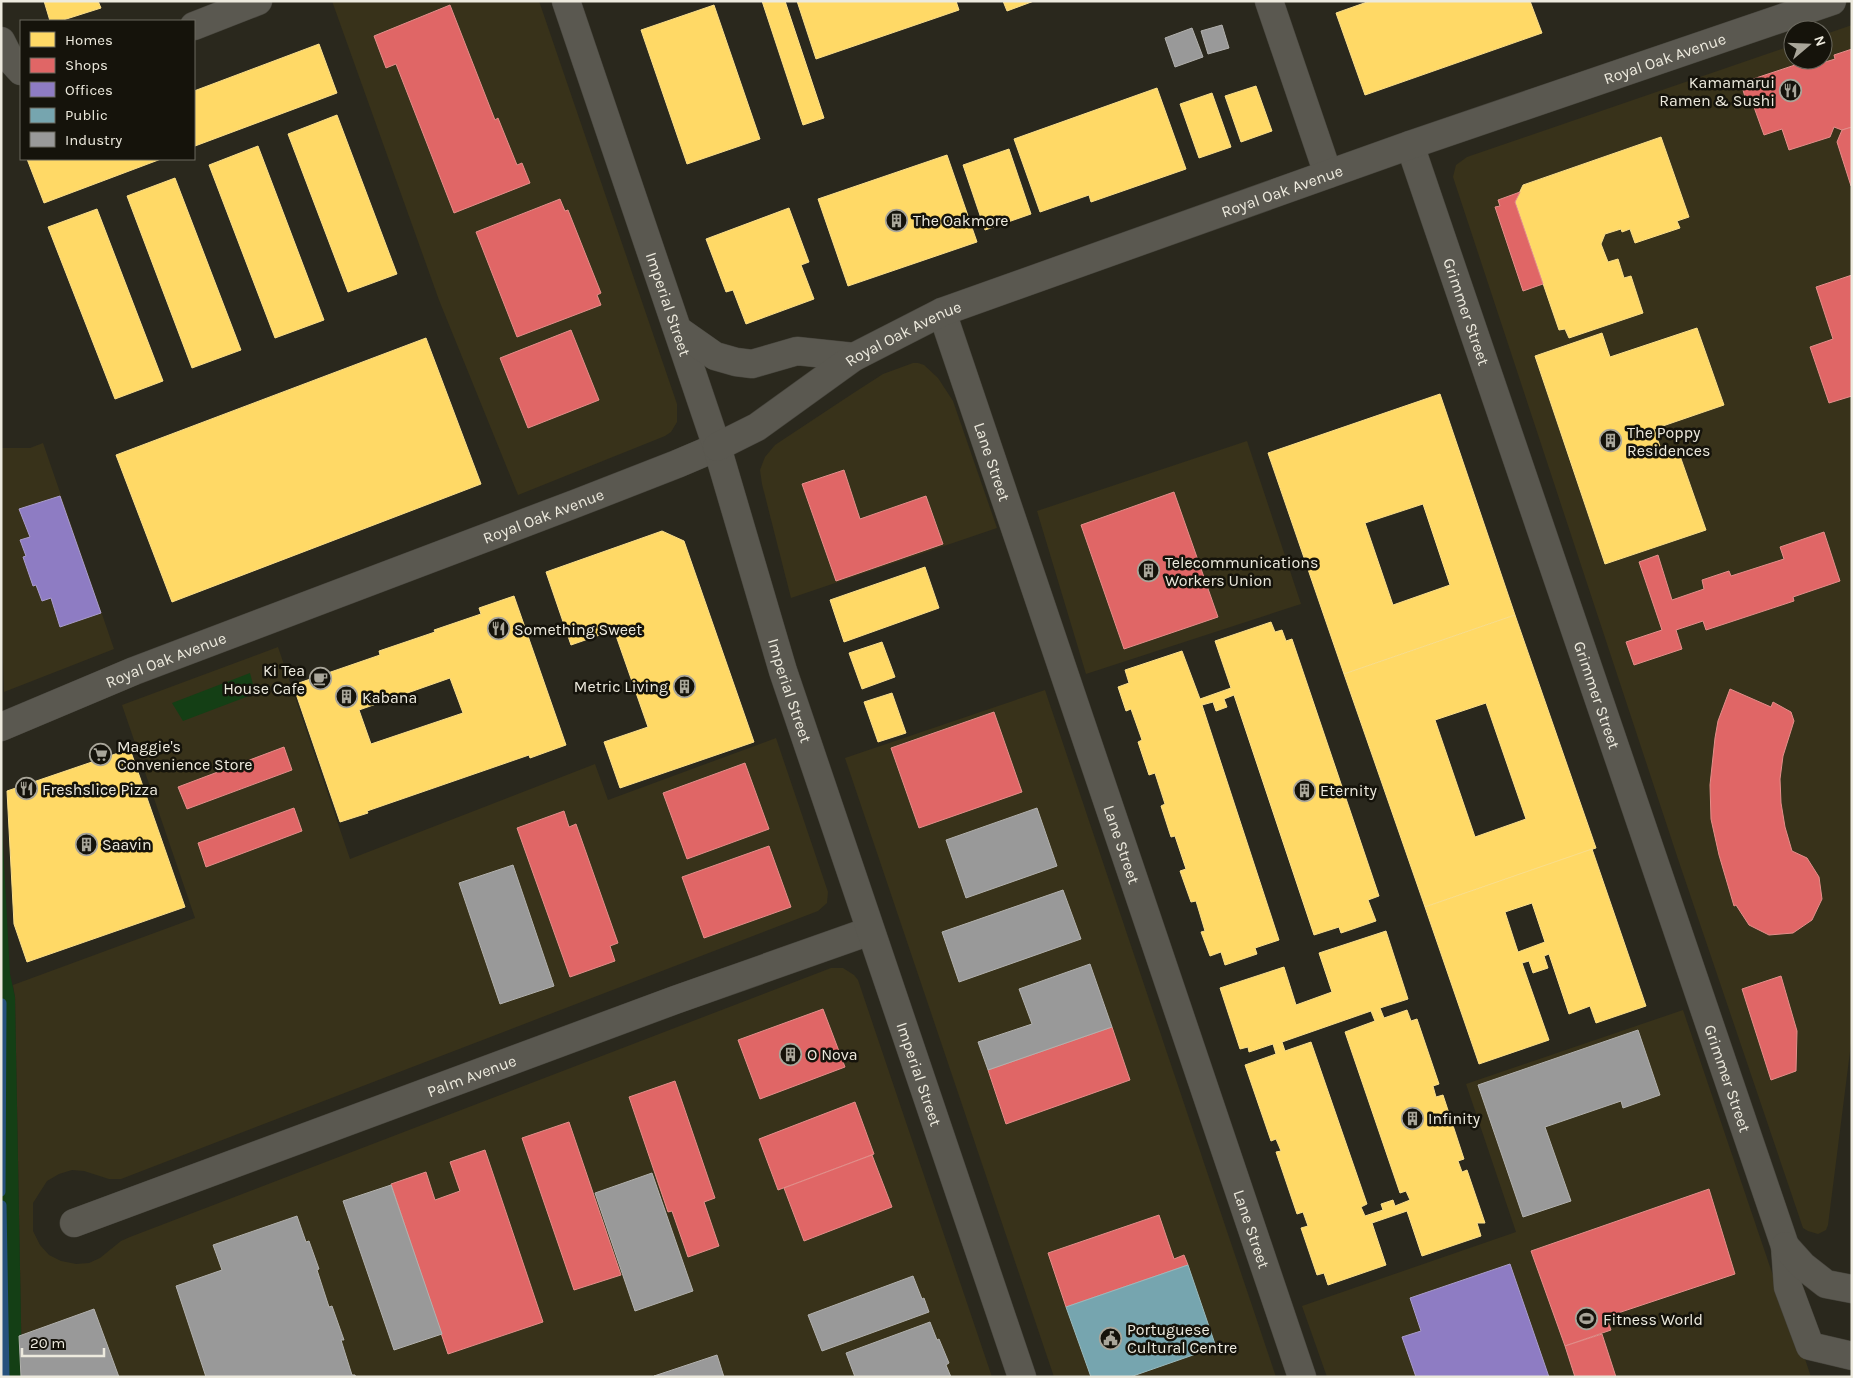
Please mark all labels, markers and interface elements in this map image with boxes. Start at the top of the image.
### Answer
legend [20,20,195,160]
north arrow [1783,20,1833,70]
street label: Royal Oak Avenue [1601,29,1728,88]
text: Homes [65,31,113,49]
text: N [1810,33,1829,48]
text: Shops [65,56,108,74]
place label: Kamamarui Ramen & Sushi [1659,73,1775,110]
restaurant icon: Kamamarui Ramen & Sushi [1779,79,1803,103]
text: Offices [65,81,113,99]
text: Public [65,106,108,124]
text: Industry [65,131,122,149]
street label: Royal Oak Avenue [1218,160,1345,221]
building icon: The Oakmore [885,208,909,232]
place label: The Oakmore [913,211,1009,230]
street label: Imperial Street [642,250,695,359]
street label: Grimmer Street [1440,255,1494,368]
street label: Royal Oak Avenue [841,296,964,370]
street label: Lane Street [970,420,1015,504]
place label: The Poppy Residences [1627,423,1710,460]
building icon: The Poppy Residences [1599,429,1623,453]
street label: Royal Oak Avenue [480,484,606,547]
place label: Telecommunications Workers Union [1165,553,1318,590]
building icon: Telecommunications Workers Union [1137,559,1161,583]
restaurant icon: Something Sweet [486,617,510,641]
place label: Something Sweet [514,620,642,639]
street label: Royal Oak Avenue [102,628,229,691]
street label: Imperial Street [764,636,816,745]
street label: Grimmer Street [1570,639,1624,751]
place label: Ki Tea House Cafe [223,661,305,698]
cafe icon: Ki Tea House Cafe [309,667,333,691]
building icon: Metric Living [672,674,696,698]
place label: Metric Living [574,677,668,696]
building icon: Kabana [334,685,358,709]
place label: Kabana [362,688,417,707]
place label: Maggie's Convenience Store [117,737,252,774]
supermarket icon: Maggie's Convenience Store [89,743,113,767]
restaurant icon: Freshslice Pizza [14,777,38,801]
building icon: Eternity [1292,778,1316,802]
place label: Freshslice Pizza [42,780,158,799]
place label: Eternity [1320,781,1377,800]
street label: Lane Street [1100,803,1144,886]
building icon: Saavin [74,832,98,856]
place label: Saavin [102,835,152,854]
street label: Imperial Street [893,1020,946,1129]
street label: Grimmer Street [1701,1022,1755,1135]
building icon: O Nova [779,1042,803,1066]
place label: O Nova [807,1045,858,1064]
street label: Palm Avenue [424,1050,519,1101]
building icon: Infinity [1400,1106,1424,1130]
place label: Infinity [1428,1109,1481,1128]
street label: Lane Street [1230,1187,1274,1271]
sports icon: Fitness World [1575,1307,1599,1331]
place label: Fitness World [1603,1310,1703,1329]
place label: Portuguese Cultural Centre [1127,1320,1237,1357]
scale bar [22,1326,105,1358]
public building icon: Portuguese Cultural Centre [1099,1326,1123,1350]
text: 20 m [30,1334,65,1352]

